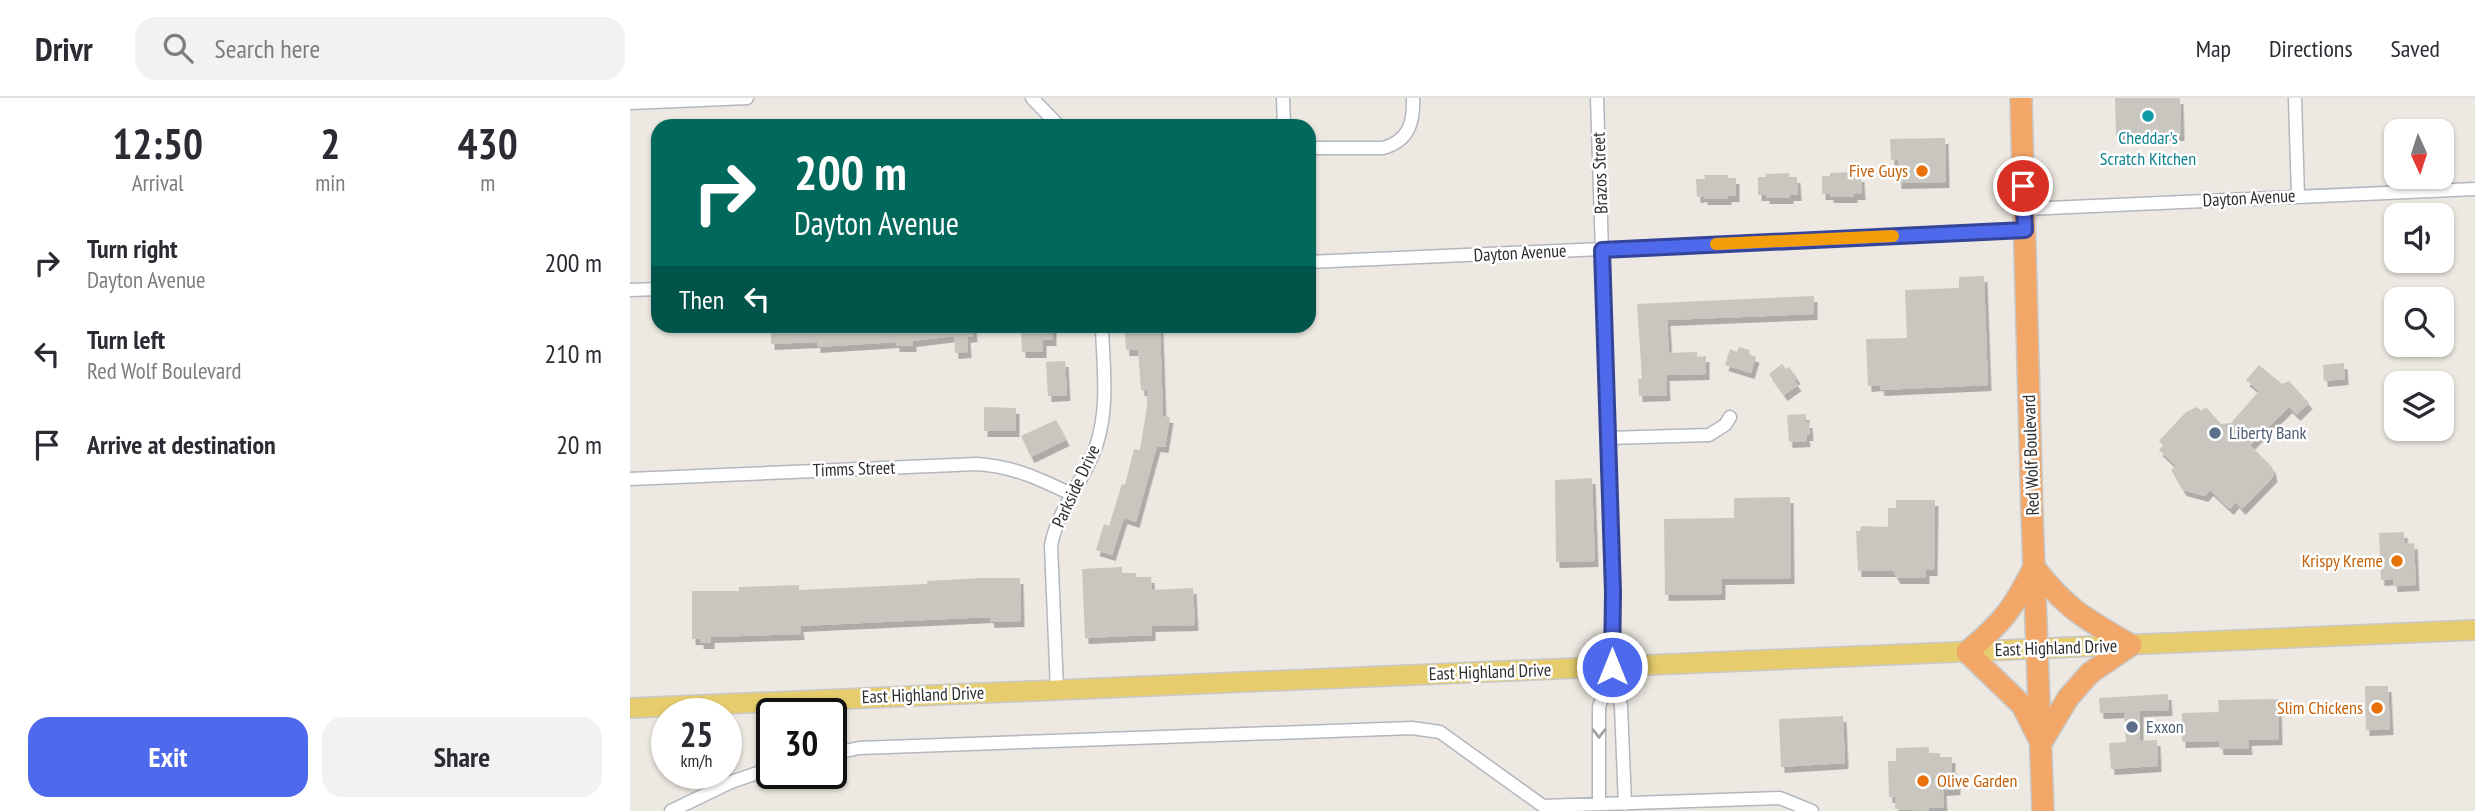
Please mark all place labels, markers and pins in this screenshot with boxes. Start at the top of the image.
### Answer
marker: Cheddar's Scratch Kitchen [2140,108,2156,124]
place label: Cheddar's Scratch Kitchen [2100,126,2196,170]
pin [1993,156,2053,216]
place label: Five Guys [1849,159,1908,182]
marker: Five Guys [1914,163,1930,179]
place label: Liberty Bank [2229,421,2306,444]
marker: Liberty Bank [2207,425,2223,441]
place label: Krispy Kreme [2302,549,2383,572]
marker: Krispy Kreme [2389,553,2405,569]
place label: Slim Chickens [2277,696,2363,719]
marker: Slim Chickens [2369,700,2385,716]
place label: Exxon [2146,715,2184,738]
marker: Exxon [2124,719,2140,735]
place label: Olive Garden [1937,769,2017,792]
marker: Olive Garden [1915,773,1931,789]

